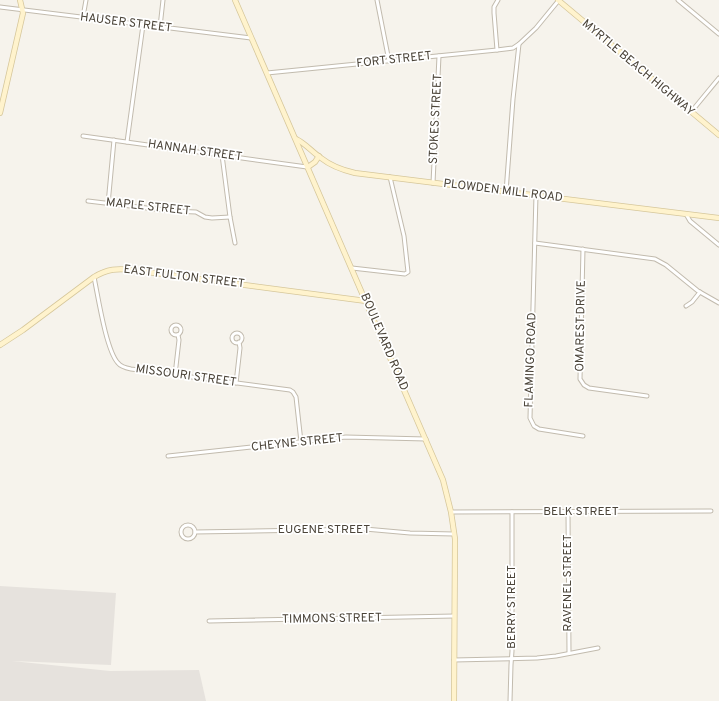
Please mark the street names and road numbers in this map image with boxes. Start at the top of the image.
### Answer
street label: HAUSER STREET [79,9,173,37]
street label: MYRTLE BEACH HIGHWAY [578,16,698,120]
street label: FORT STREET [356,48,432,72]
street label: STOKES STREET [426,74,446,164]
street label: HANNAH STREET [147,136,243,166]
street label: PLOWDEN MILL ROAD [442,176,564,206]
street label: MAPLE STREET [105,195,191,219]
street label: EAST FULTON STREET [123,262,245,292]
street label: OMAREST DRIVE [572,280,590,372]
street label: BOULEVARD ROAD [356,291,412,393]
street label: FLAMINGO ROAD [521,312,541,408]
street label: MISSOURI STREET [134,361,238,391]
street label: CHEYNE STREET [250,430,344,456]
street label: BELK STREET [543,504,619,520]
street label: EUGENE STREET [278,522,370,538]
street label: RAVENEL STREET [560,534,576,632]
street label: BERRY STREET [504,565,520,649]
street label: TIMMONS STREET [282,610,382,628]

